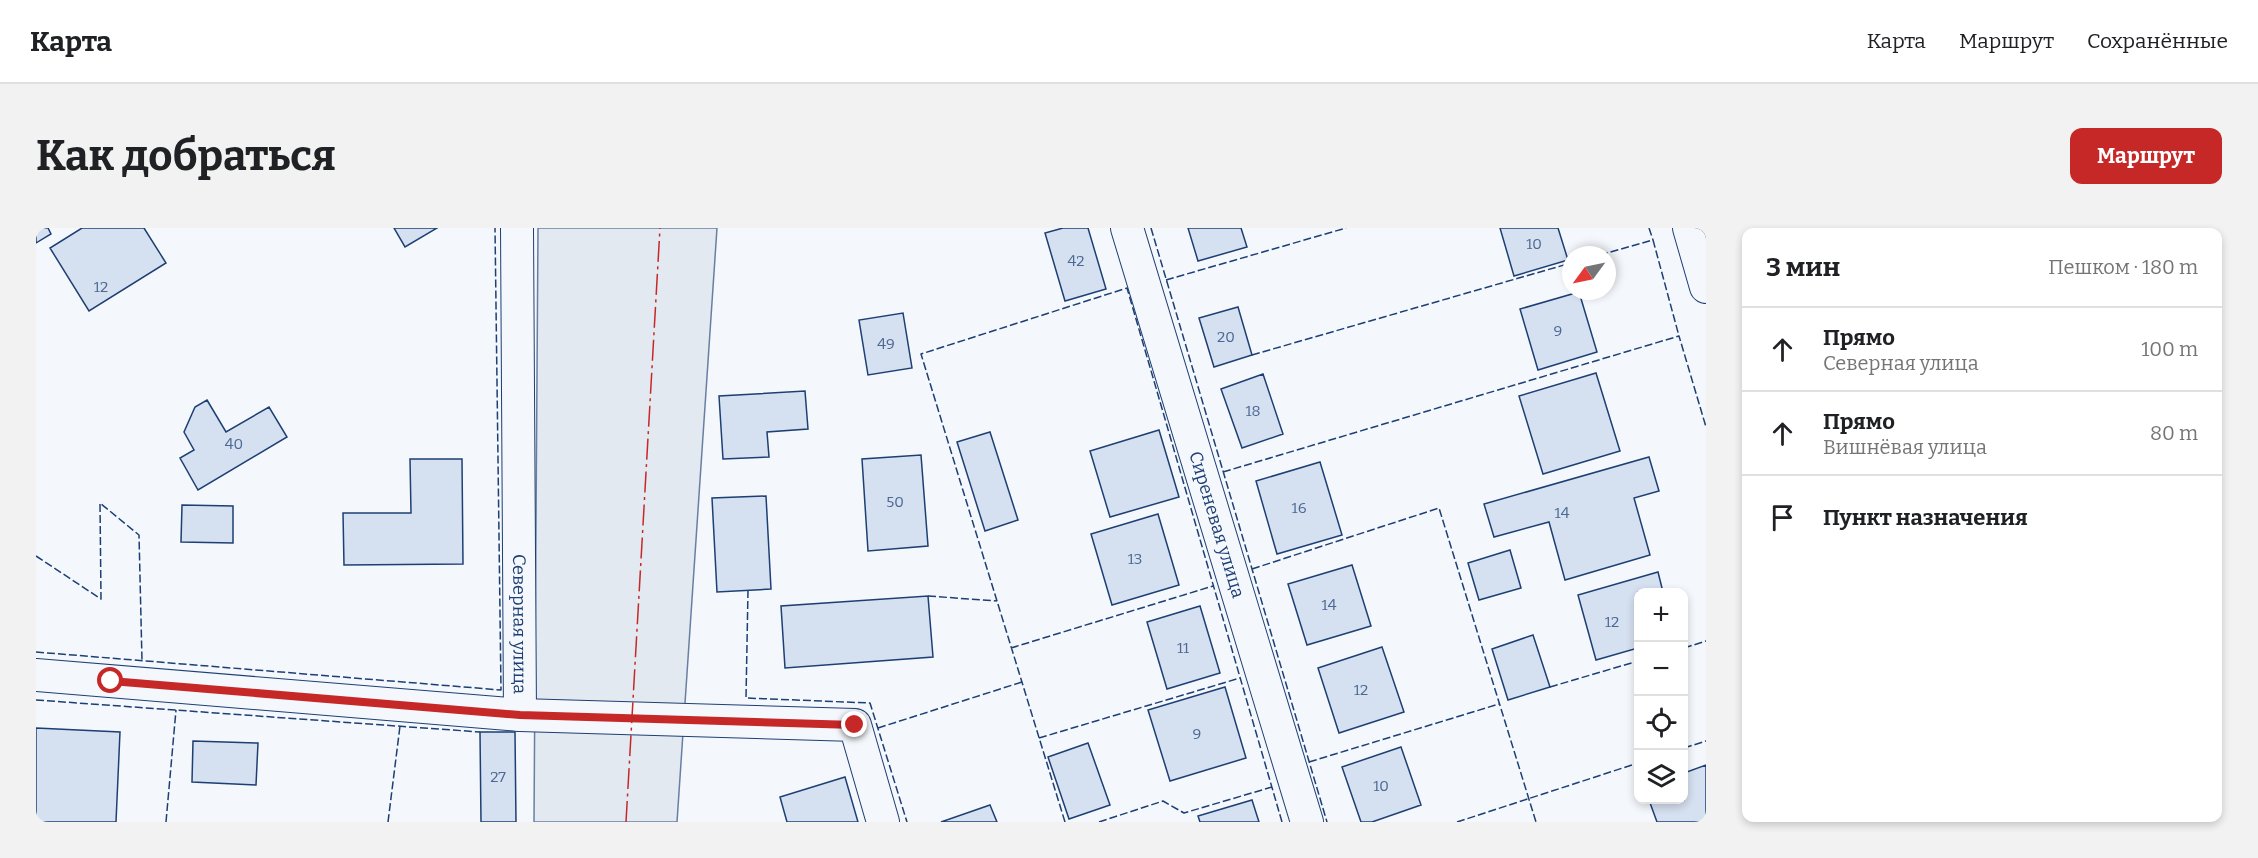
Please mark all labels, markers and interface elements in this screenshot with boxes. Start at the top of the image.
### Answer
text: Карта [30,25,112,58]
text: Карта [1867,28,1926,54]
text: Маршрут [1959,28,2054,54]
text: Сохранённые [2087,28,2228,54]
button: Маршрут [2070,128,2222,184]
text: Как добраться [36,131,336,181]
house number: 10 [1526,235,1542,253]
north arrow [1562,246,1616,300]
house number: 42 [1068,252,1084,270]
text: 3 мин [1766,252,1840,283]
text: Пешком · 180 m [2048,255,2198,279]
house number: 12 [94,278,108,296]
house number: 9 [1554,322,1562,340]
text: Прямо [1823,324,1895,351]
house number: 20 [1217,328,1235,346]
icon: ahead [1766,333,1799,366]
house number: 49 [877,335,895,353]
text: 100 m [2141,337,2198,361]
text: Северная улица [1823,351,1979,375]
house number: 18 [1245,402,1261,420]
text: Прямо [1823,408,1895,435]
icon: ahead [1766,417,1799,450]
text: 80 m [2150,421,2198,445]
house number: 40 [225,435,243,453]
text: Вишнёвая улица [1823,435,1987,459]
street label: Сиреневая улица [1184,449,1250,601]
house number: 50 [886,493,904,511]
house number: 16 [1292,499,1307,517]
icon: arrive [1766,501,1799,534]
house number: 14 [1555,504,1570,522]
text: Пункт назначения [1823,504,2028,531]
house number: 13 [1128,550,1142,568]
street label: Северная улица [508,554,531,694]
map controls [1634,588,1688,804]
button: + [1634,588,1688,642]
house number: 14 [1322,596,1337,614]
house number: 12 [1605,613,1619,631]
house number: 11 [1177,639,1189,657]
button: − [1634,642,1688,696]
route start [97,667,123,693]
house number: 12 [1354,681,1368,699]
button: locate [1634,696,1688,750]
route end [841,711,867,737]
house number: 9 [1193,725,1201,743]
button: layers [1634,750,1688,804]
house number: 27 [490,768,506,786]
house number: 10 [1373,777,1389,795]

